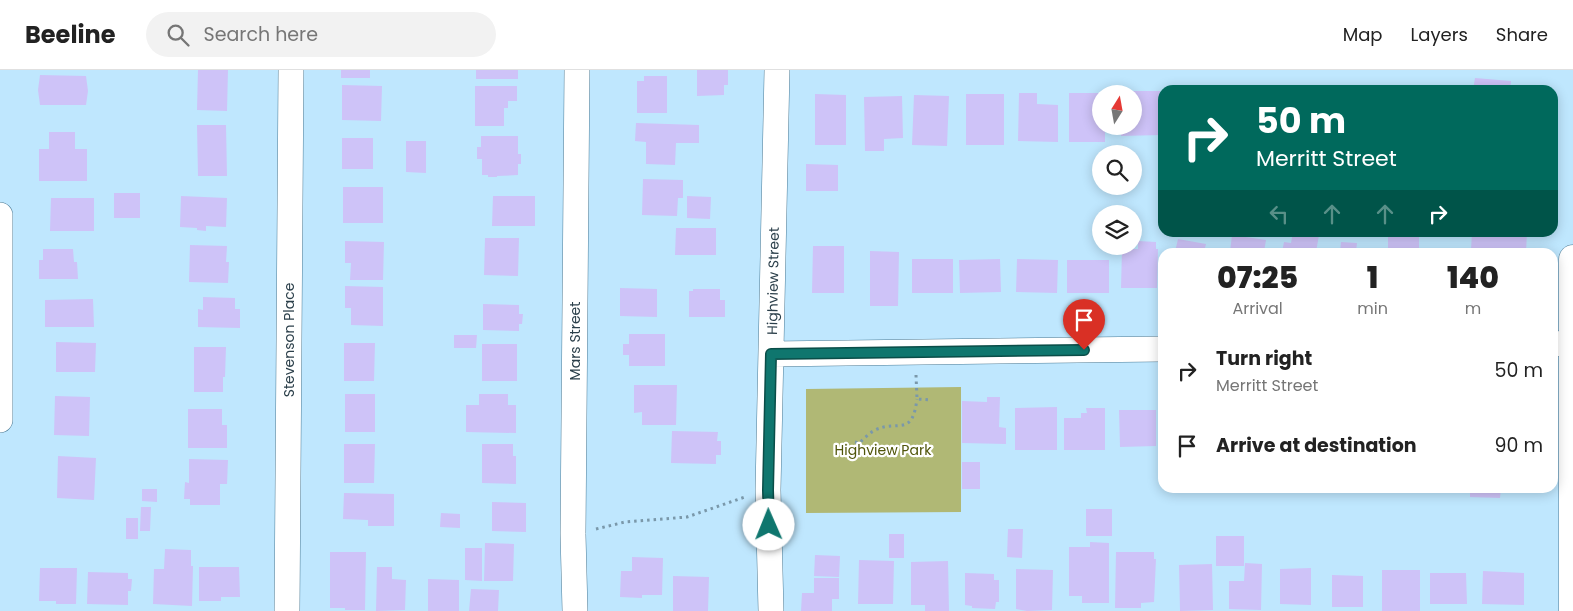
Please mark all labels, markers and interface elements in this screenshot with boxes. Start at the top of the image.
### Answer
search box [146,12,496,57]
text: Beeline [25,18,116,51]
icon: search [164,21,192,49]
text: Search here [204,21,318,48]
text: Map [1343,22,1383,47]
text: Layers [1411,22,1468,47]
text: Share [1496,22,1548,47]
north arrow [1092,85,1142,135]
map controls [1092,85,1142,255]
text: 50 m [1256,96,1346,145]
icon: right [1173,105,1238,170]
text: Merritt Street [1256,143,1397,174]
button: search [1092,145,1142,195]
icon: left [1265,200,1293,228]
icon: ahead [1318,200,1346,228]
icon: ahead [1371,200,1399,228]
icon: right [1424,200,1452,228]
button: layers [1092,205,1142,255]
street label: Highview Street [762,227,784,335]
text: 07:25 [1217,256,1298,299]
text: 1 [1367,256,1378,299]
text: 140 [1447,256,1499,299]
street label: Stevenson Place [279,282,299,397]
text: Arrival [1232,297,1283,320]
text: min [1357,297,1388,320]
text: m [1465,297,1481,320]
pin [1063,299,1105,350]
street label: Mars Street [565,302,585,380]
icon: arrive [1070,306,1098,334]
text: Turn right [1216,345,1312,372]
icon: right [1173,357,1201,385]
text: 50 m [1494,357,1543,384]
text: Merritt Street [1216,374,1318,397]
icon: arrive [1173,432,1201,460]
text: Arrive at destination [1216,432,1417,459]
text: 90 m [1494,432,1543,459]
park label: Highview Park [835,440,932,460]
position arrow [742,498,794,550]

